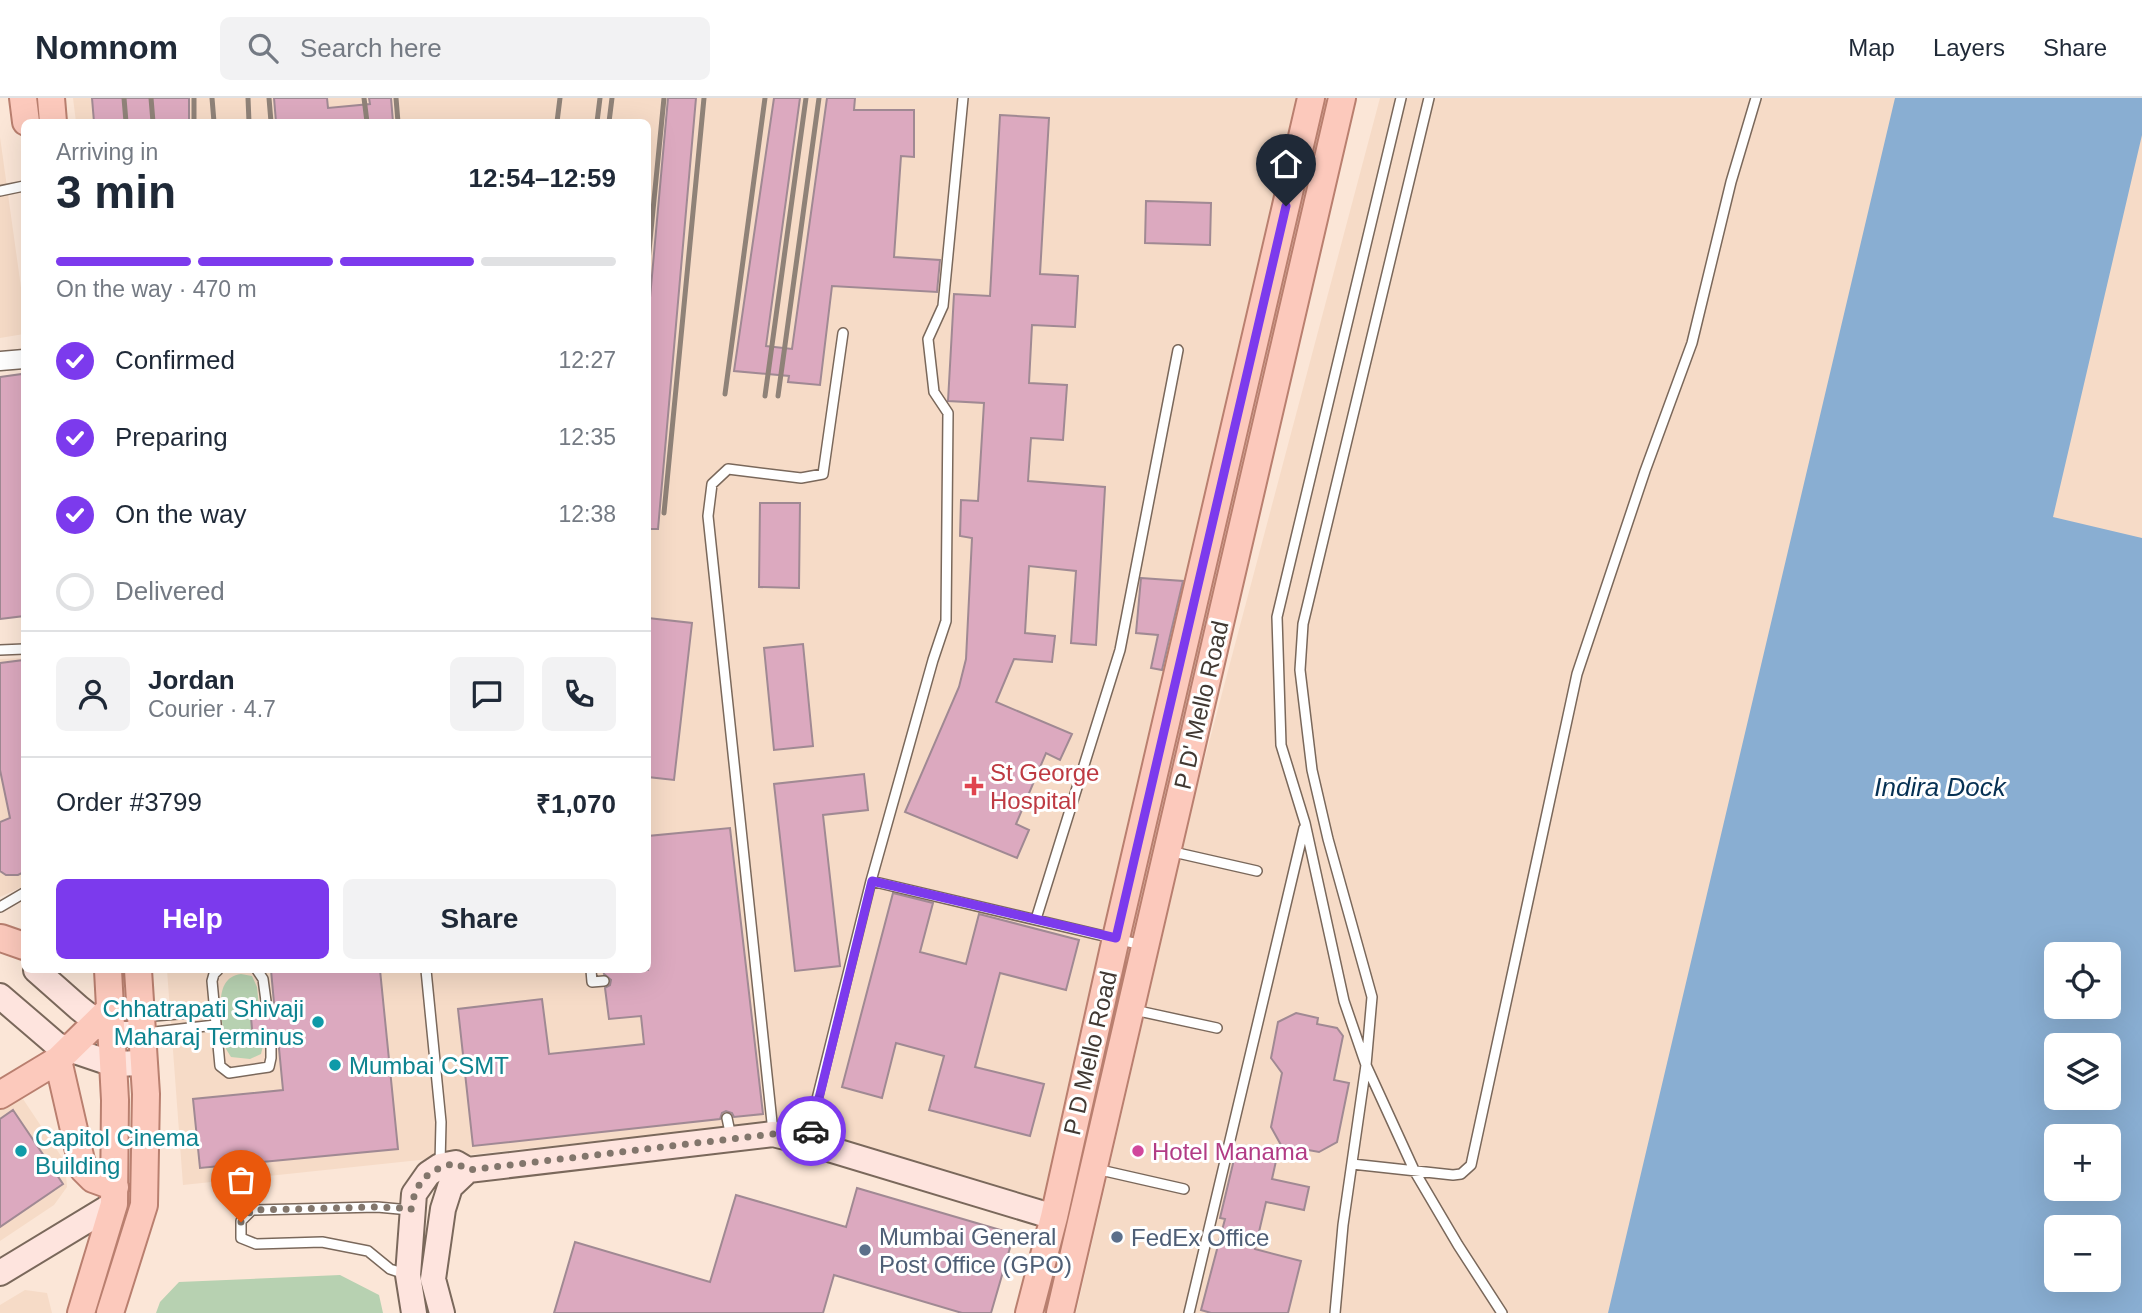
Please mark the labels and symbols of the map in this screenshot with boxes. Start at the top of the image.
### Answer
pin [1256,134,1316,206]
street label: P D' Mello Road [1168,618,1234,792]
place label: St George Hospital [990,759,1099,814]
water label: Indira Dock [1874,772,2008,802]
marker: St George Hospital [964,776,984,796]
street label: P D Mello Road [1058,968,1122,1138]
place label: Chhatrapati Shivaji Maharaj Terminus [103,995,304,1050]
marker: Chhatrapati Shivaji Maharaj Terminus [310,1014,326,1030]
place label: Mumbai CSMT [349,1052,509,1079]
marker: Mumbai CSMT [327,1057,343,1073]
courier [776,1096,846,1166]
place label: Capitol Cinema Building [35,1124,200,1179]
place label: Hotel Manama [1152,1138,1309,1165]
marker: Capitol Cinema Building [13,1143,29,1159]
marker: Hotel Manama [1130,1143,1146,1159]
pin [211,1150,271,1222]
place label: Mumbai General Post Office (GPO) [879,1223,1072,1278]
place label: FedEx Office [1131,1224,1269,1251]
marker: FedEx Office [1109,1229,1125,1245]
marker: Mumbai General Post Office (GPO) [857,1242,873,1258]

